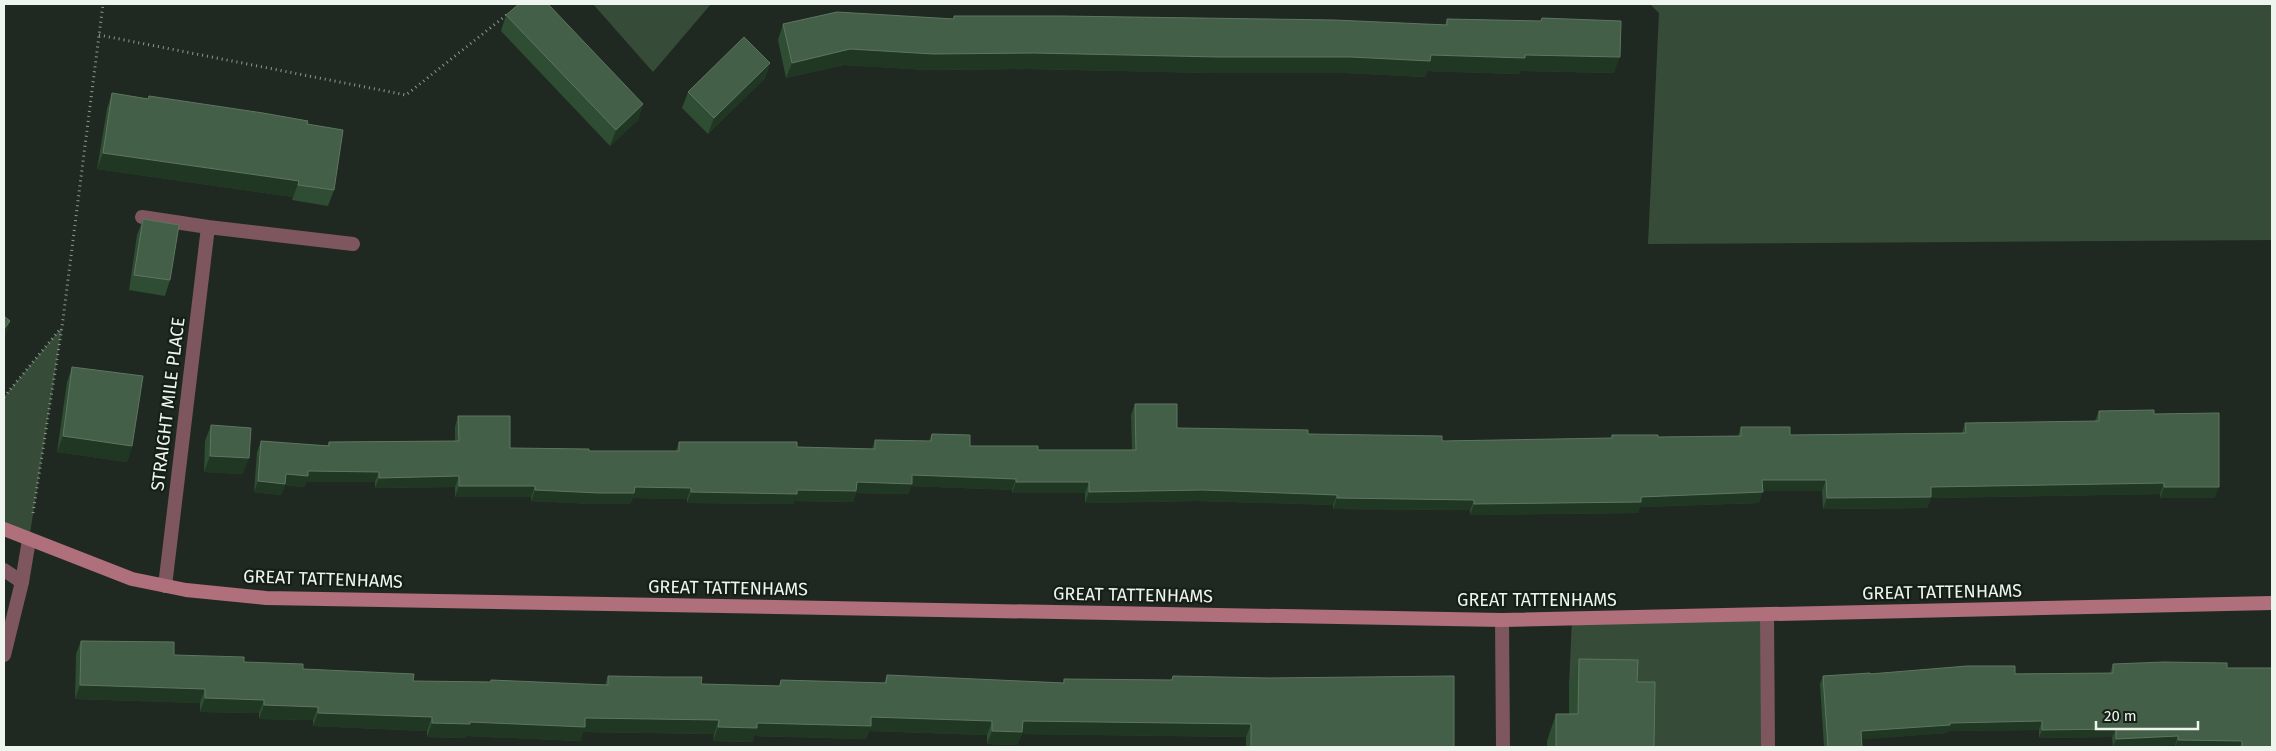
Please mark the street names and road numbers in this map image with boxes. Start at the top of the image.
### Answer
street label: STRAIGHT MILE PLACE [146,316,190,492]
street label: GREAT TATTENHAMS [243,565,403,593]
street label: GREAT TATTENHAMS [648,576,808,600]
street label: GREAT TATTENHAMS [1862,580,2022,604]
street label: GREAT TATTENHAMS [1053,583,1213,607]
street label: GREAT TATTENHAMS [1457,589,1617,611]

